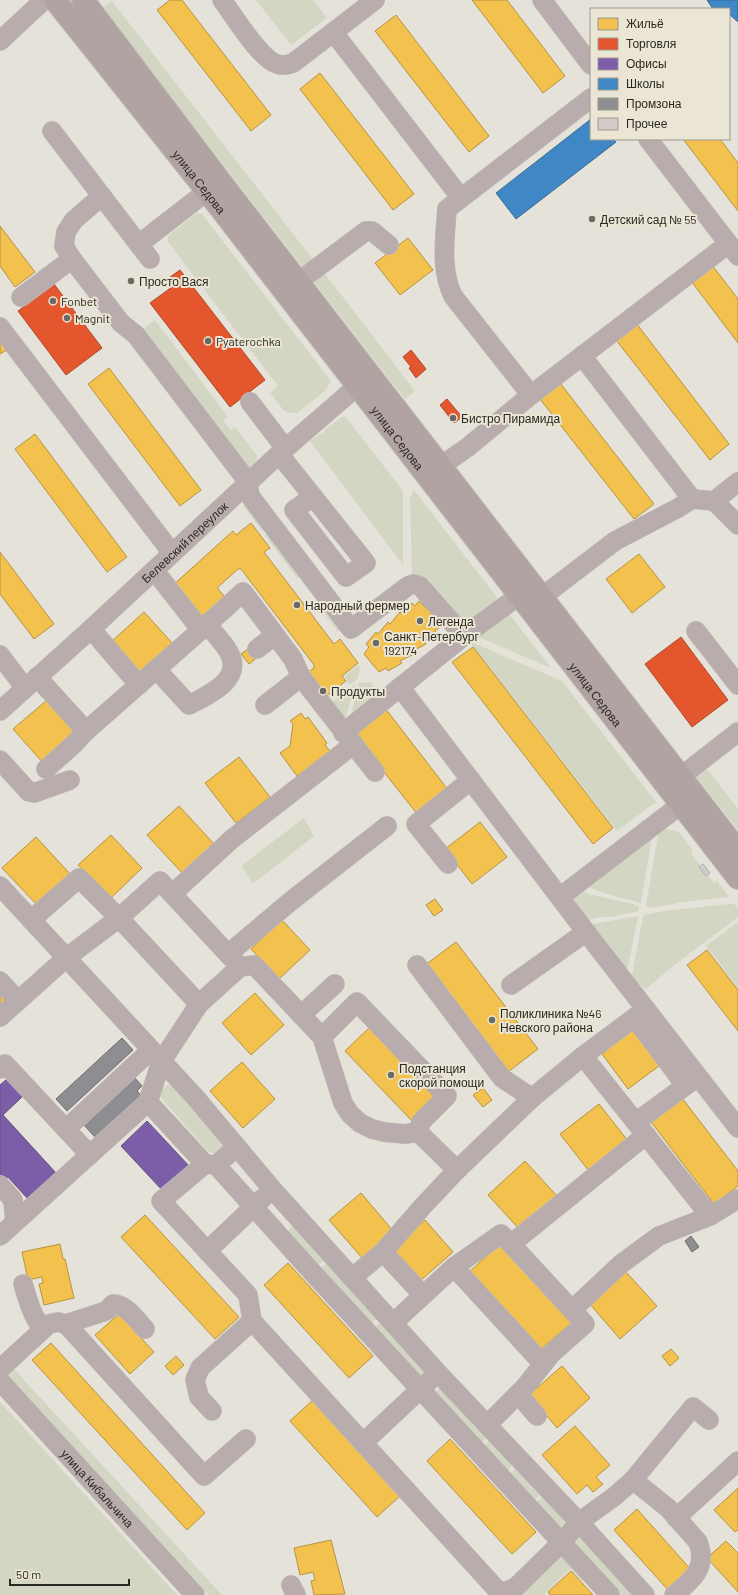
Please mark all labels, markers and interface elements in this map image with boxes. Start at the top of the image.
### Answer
legend [590,8,730,140]
text: Жильё [626,16,664,30]
text: Торговля [626,36,676,51]
text: Офисы [626,56,667,71]
text: Школы [626,76,664,90]
text: Промзона [626,96,682,111]
text: Прочее [626,116,668,131]
street label: улица Седова [169,147,229,216]
place label: Детский сад № 55 [600,212,697,227]
marker: Детский сад № 55 [587,214,597,224]
place label: Просто Вася [139,274,209,289]
marker: Просто Вася [126,276,136,286]
place label: Fonbet [61,294,97,308]
marker: Fonbet [48,296,58,306]
place label: Magnit [75,311,110,325]
marker: Magnit [62,313,72,323]
place label: Pyaterochka [216,334,281,348]
marker: Pyaterochka [203,336,213,346]
street label: улица Седова [368,403,427,473]
place label: Бистро Пирамида [461,411,560,426]
marker: Бистро Пирамида [448,413,458,423]
street label: Белевский переулок [138,498,231,586]
place label: Народный фермер [305,598,410,613]
marker: Народный фермер [292,600,302,610]
place label: Легенда [428,614,474,629]
marker: Легенда [415,616,425,626]
place label: Санкт-Петербург 192174 [384,629,479,657]
marker: Санкт-Петербург 192174 [371,638,381,648]
street label: улица Седова [566,659,625,729]
place label: Продукты [331,684,385,699]
marker: Продукты [318,686,328,696]
place label: Поликлиника №46 Невского района [500,1006,601,1035]
marker: Поликлиника №46 Невского района [487,1015,497,1025]
place label: Подстанция скорой помощи [399,1061,484,1090]
marker: Подстанция скорой помощи [386,1070,396,1080]
street label: улица Кибальчича [58,1446,137,1530]
scale bar [10,1561,129,1587]
text: 50 m [16,1567,41,1581]

